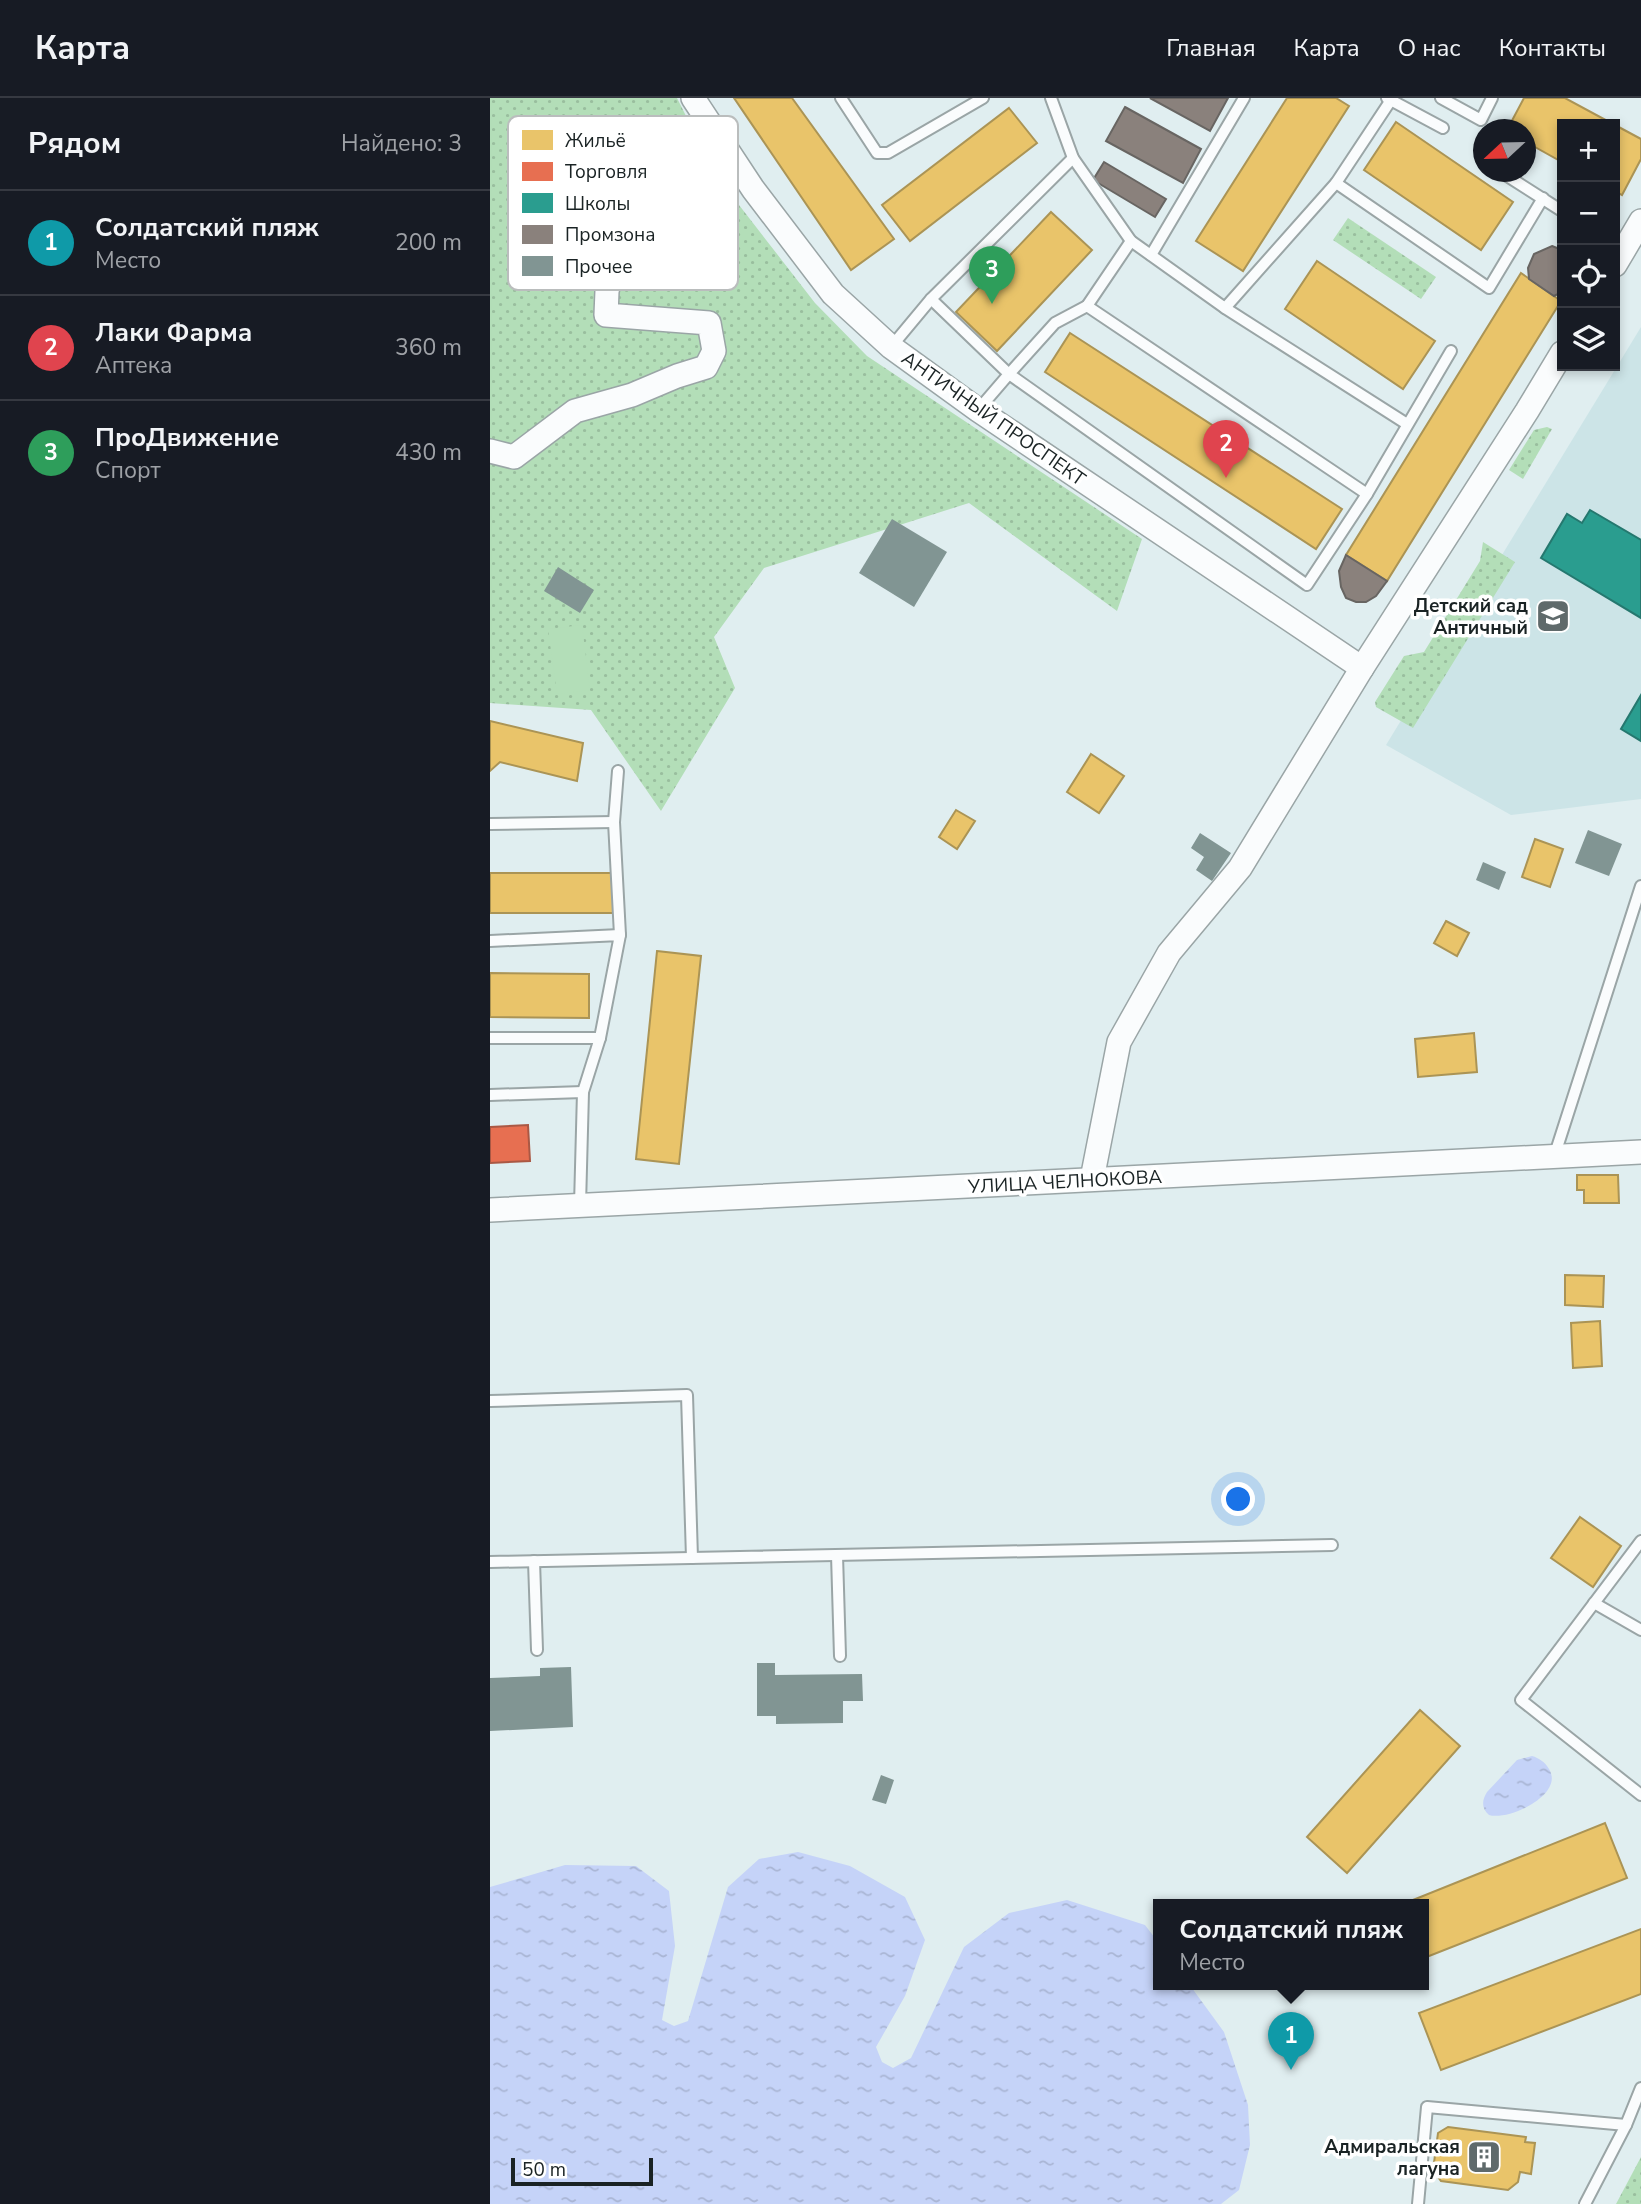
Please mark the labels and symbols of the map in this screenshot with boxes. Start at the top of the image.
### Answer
legend [508,116,738,290]
north arrow [1473,119,1536,182]
text: Жильё [565,128,626,154]
text: Торговля [565,159,648,185]
text: Школы [565,191,630,217]
text: Промзона [565,222,656,248]
pin: 3 [969,246,1015,304]
text: Прочее [565,254,632,280]
street label: АНТИЧНЫЙ ПРОСПЕКТ [896,345,1091,493]
pin: 2 [1203,420,1249,478]
place label: Детский сад Античный [1414,593,1528,641]
school or university icon: Детский сад Античный [1534,597,1572,635]
street label: УЛИЦА ЧЕЛНОКОВА [966,1164,1163,1200]
your location [1221,1482,1255,1516]
pin: 1 [1268,2012,1314,2070]
place label: Адмиральская лагуна [1324,2134,1460,2182]
building icon: Адмиральская лагуна [1465,2138,1503,2176]
scale bar [511,2155,653,2187]

